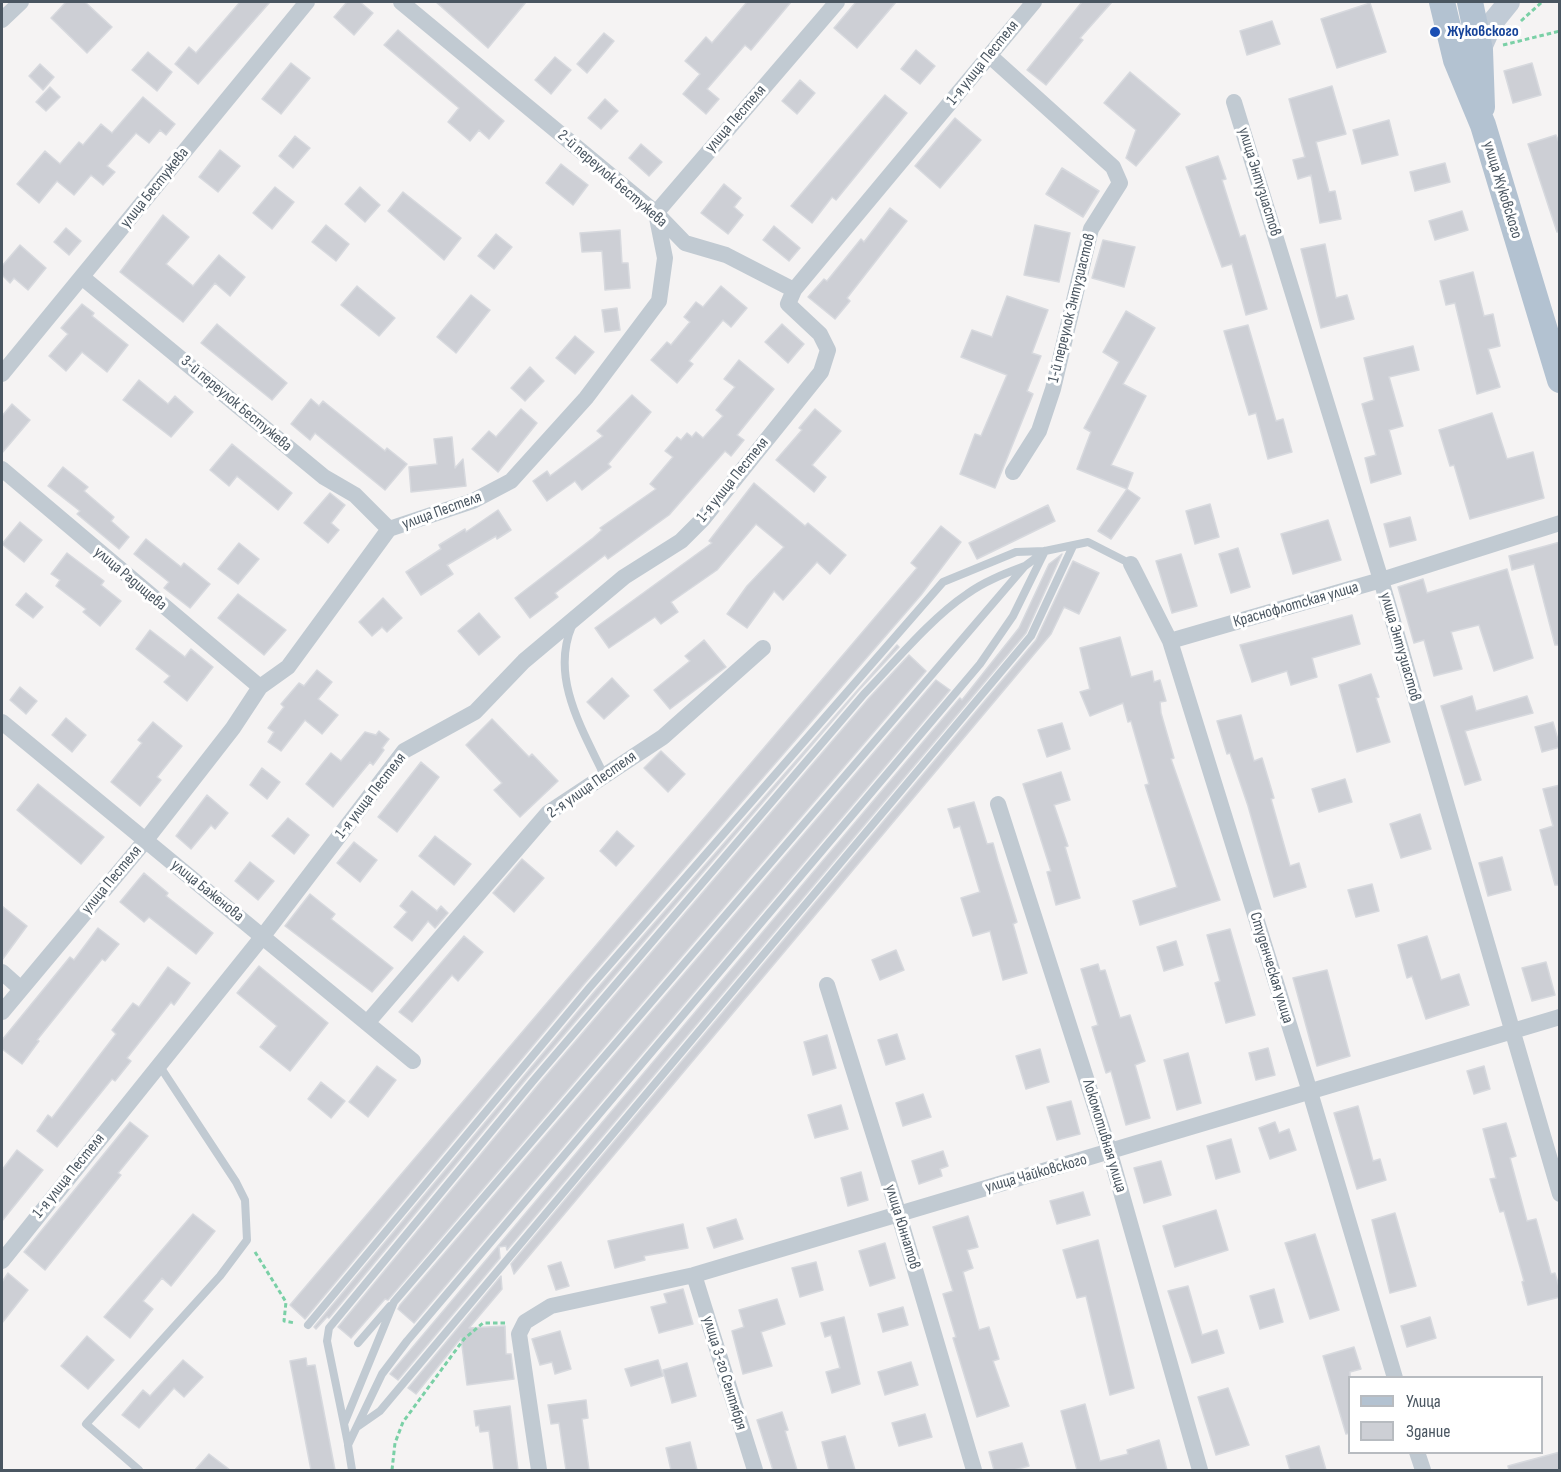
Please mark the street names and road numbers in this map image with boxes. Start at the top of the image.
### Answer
street label: 1-я улица Пестеля [943,17,1023,109]
street label: улица Пестеля [701,81,771,157]
street label: улица Энтузиастов [1233,125,1285,239]
street label: 2-й переулок Бестужева [553,126,671,232]
street label: улица Жуковского [1478,139,1526,241]
street label: улица Бестужева [117,144,193,232]
street label: 1-й переулок Энтузиастов [1044,231,1100,385]
street label: 3-й переулок Бестужева [177,352,295,456]
street label: 1-я улица Пестеля [693,434,773,526]
street label: улица Пестеля [400,488,484,534]
street label: улица Радищева [90,543,170,615]
street label: Краснофлотская улица [1231,578,1361,632]
street label: улица Энтузиастов [1375,590,1425,704]
street label: 2-я улица Пестеля [544,747,640,823]
street label: 1-я улица Пестеля [332,749,410,843]
street label: улица Пестеля [78,842,146,918]
street label: улица Баженова [167,856,247,926]
street label: Студенческая улица [1245,910,1297,1026]
street label: Локомотивная улица [1078,1077,1130,1195]
street label: 1-я улица Пестеля [29,1130,109,1222]
street label: улица Чайковского [983,1150,1089,1198]
street label: улица Юннатов [880,1182,924,1272]
street label: улица 3-го Сентября [698,1314,750,1432]

